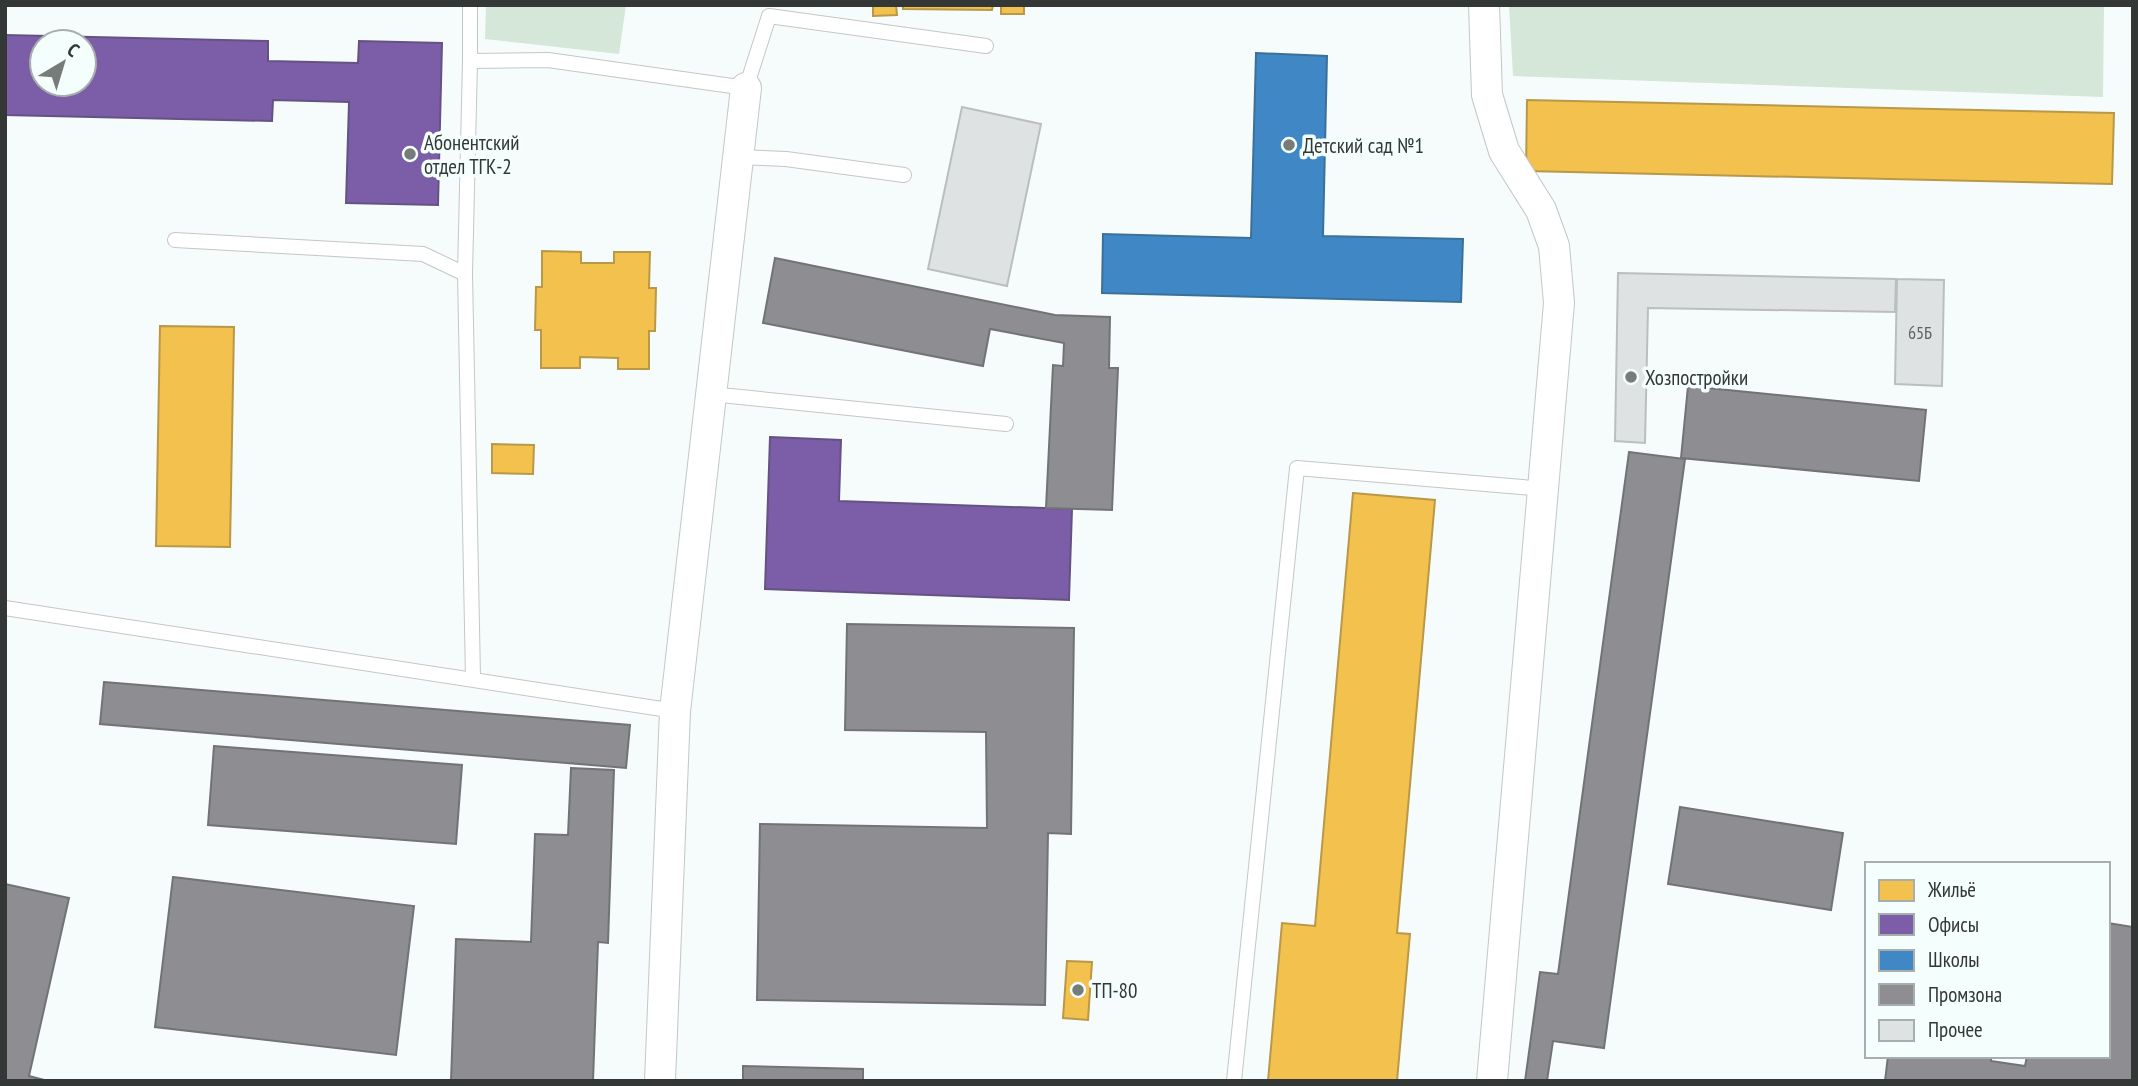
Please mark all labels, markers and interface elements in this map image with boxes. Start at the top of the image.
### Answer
north arrow [28,28,98,98]
text: С [63,37,85,62]
place label: Абонентский отдел ТГК-2 [424,129,520,180]
place label: Детский сад №1 [1303,132,1424,159]
marker: Детский сад №1 [1281,137,1297,153]
marker: Абонентский отдел ТГК-2 [402,146,418,162]
house number: 65Б [1908,321,1932,344]
place label: Хозпостройки [1645,364,1748,391]
marker: Хозпостройки [1623,369,1639,385]
legend [1865,862,2110,1058]
text: Жильё [1927,876,1976,903]
text: Офисы [1928,911,1979,938]
text: Школы [1928,946,1980,973]
place label: ТП-80 [1092,977,1137,1004]
text: Промзона [1928,981,2002,1008]
marker: ТП-80 [1070,982,1086,998]
text: Прочее [1928,1016,1983,1043]

